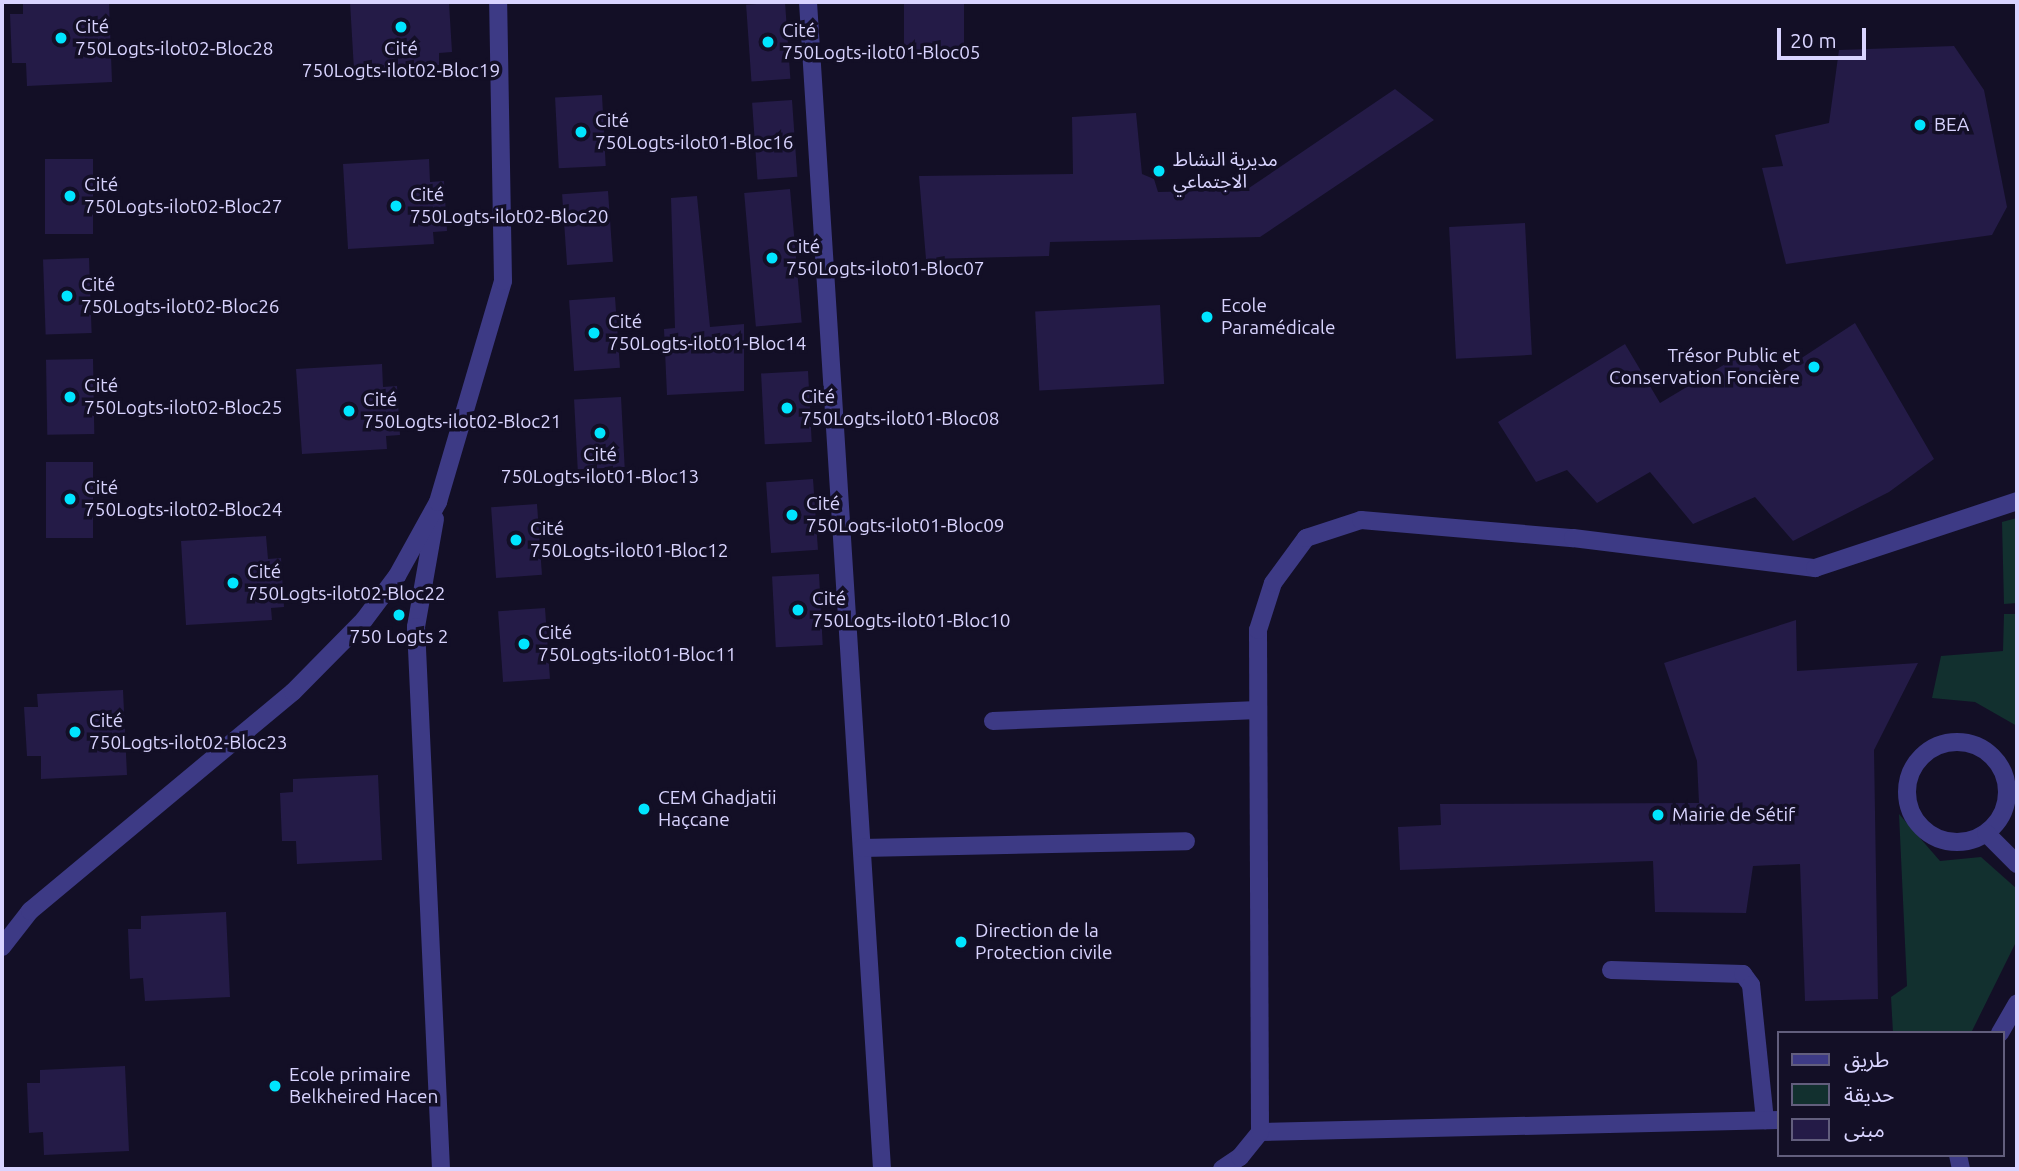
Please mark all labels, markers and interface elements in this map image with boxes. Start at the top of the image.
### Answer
scale bar [1781,14,1870,58]
place label: Cité 750Logts-ilot02-Bloc28 [75,16,274,60]
marker: Cité 750Logts-ilot02-Bloc19 [393,19,409,35]
place label: Cité 750Logts-ilot01-Bloc05 [782,20,981,64]
text: 20 m [1790,28,1837,52]
marker: Cité 750Logts-ilot02-Bloc28 [53,30,69,46]
marker: Cité 750Logts-ilot01-Bloc05 [760,34,776,50]
place label: Cité 750Logts-ilot02-Bloc19 [302,38,500,82]
place label: Cité 750Logts-ilot01-Bloc16 [595,110,794,154]
place label: BEA [1934,114,1969,136]
marker: BEA [1912,117,1928,133]
marker: Cité 750Logts-ilot01-Bloc16 [573,124,589,140]
place label: مديرية النشاط الاجتماعي [1173,149,1278,193]
marker: مديرية النشاط الاجتماعي [1151,163,1167,179]
place label: Cité 750Logts-ilot02-Bloc27 [84,174,283,218]
place label: Cité 750Logts-ilot02-Bloc20 [410,184,609,228]
marker: Cité 750Logts-ilot02-Bloc27 [62,188,78,204]
marker: Cité 750Logts-ilot02-Bloc20 [388,198,404,214]
place label: Cité 750Logts-ilot01-Bloc07 [786,236,985,280]
marker: Cité 750Logts-ilot01-Bloc07 [764,250,780,266]
place label: Cité 750Logts-ilot02-Bloc26 [81,274,280,318]
marker: Cité 750Logts-ilot02-Bloc26 [59,288,75,304]
place label: Ecole Paramédicale [1221,295,1336,339]
marker: Ecole Paramédicale [1199,309,1215,325]
place label: Cité 750Logts-ilot01-Bloc14 [608,311,807,355]
marker: Cité 750Logts-ilot01-Bloc14 [586,325,602,341]
place label: Trésor Public et Conservation Foncière [1609,345,1800,389]
marker: Trésor Public et Conservation Foncière [1806,359,1822,375]
place label: Cité 750Logts-ilot02-Bloc25 [84,375,283,419]
place label: Cité 750Logts-ilot01-Bloc08 [801,386,1000,430]
marker: Cité 750Logts-ilot02-Bloc25 [62,389,78,405]
place label: Cité 750Logts-ilot02-Bloc21 [363,389,562,433]
marker: Cité 750Logts-ilot01-Bloc08 [779,400,795,416]
marker: Cité 750Logts-ilot02-Bloc21 [341,403,357,419]
marker: Cité 750Logts-ilot01-Bloc13 [592,425,608,441]
place label: Cité 750Logts-ilot01-Bloc13 [501,444,699,488]
place label: Cité 750Logts-ilot02-Bloc24 [84,477,283,521]
marker: Cité 750Logts-ilot02-Bloc24 [62,491,78,507]
place label: Cité 750Logts-ilot01-Bloc09 [806,493,1005,537]
marker: Cité 750Logts-ilot01-Bloc09 [784,507,800,523]
place label: Cité 750Logts-ilot01-Bloc12 [530,518,729,562]
marker: Cité 750Logts-ilot01-Bloc12 [508,532,524,548]
place label: Cité 750Logts-ilot02-Bloc22 [247,561,446,605]
marker: Cité 750Logts-ilot02-Bloc22 [225,575,241,591]
place label: Cité 750Logts-ilot01-Bloc10 [812,588,1011,632]
marker: Cité 750Logts-ilot01-Bloc10 [790,602,806,618]
marker: 750 Logts 2 [391,607,407,623]
place label: Cité 750Logts-ilot01-Bloc11 [538,622,737,666]
place label: 750 Logts 2 [350,626,448,648]
marker: Cité 750Logts-ilot01-Bloc11 [516,636,532,652]
place label: Cité 750Logts-ilot02-Bloc23 [89,710,288,754]
marker: Cité 750Logts-ilot02-Bloc23 [67,724,83,740]
place label: CEM Ghadjatii Haçcane [658,787,777,831]
marker: CEM Ghadjatii Haçcane [636,801,652,817]
place label: Mairie de Sétif [1672,804,1795,826]
marker: Mairie de Sétif [1650,807,1666,823]
place label: Direction de la Protection civile [975,920,1113,964]
marker: Direction de la Protection civile [953,934,969,950]
legend [1778,1031,2005,1157]
text: طريق [1844,1047,1889,1071]
place label: Ecole primaire Belkheired Hacen [289,1064,438,1108]
marker: Ecole primaire Belkheired Hacen [267,1078,283,1094]
text: حديقة [1844,1082,1894,1106]
text: مبنى [1844,1117,1885,1141]

